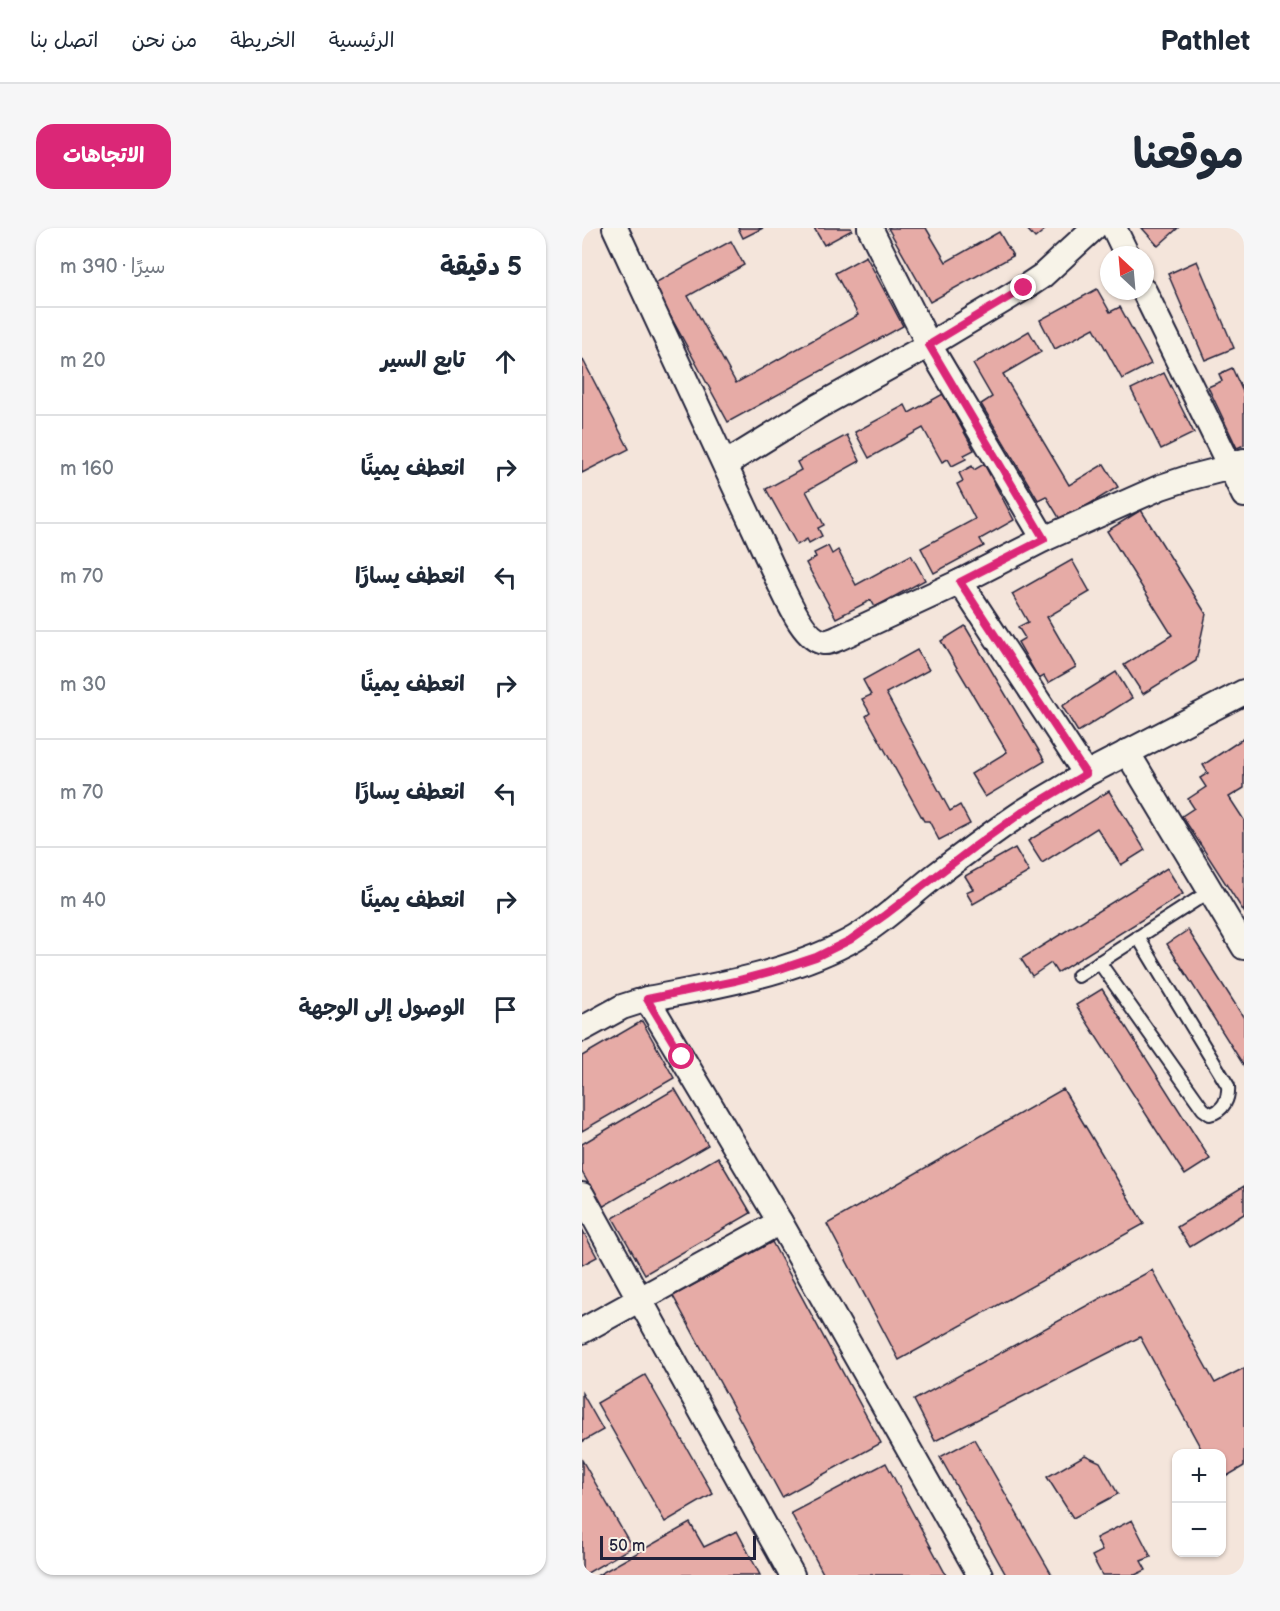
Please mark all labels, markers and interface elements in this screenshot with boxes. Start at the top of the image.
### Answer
text: Pathlet [1161,25,1250,58]
text: اتصل بنا [30,28,98,53]
text: من نحن [131,28,197,53]
text: الخريطة [230,28,296,53]
text: الرئيسية [329,28,395,53]
button: الاتجاهات [36,124,171,189]
text: موقعنا [1133,130,1244,181]
north arrow [1100,246,1154,300]
text: 5 دقيقة [440,252,522,283]
text: سيرًا · 390 m [60,255,165,279]
route end [1010,274,1036,300]
icon: ahead [489,345,522,378]
text: تابع السير [381,347,465,374]
text: 20 m [60,349,106,373]
icon: right [489,453,522,486]
text: انعطف يمينًا [361,455,465,482]
text: 160 m [60,457,114,481]
icon: left [489,561,522,594]
text: انعطف يسارًا [355,563,465,590]
text: 70 m [60,565,104,589]
icon: right [489,669,522,702]
text: انعطف يمينًا [361,671,465,698]
text: 30 m [60,673,106,697]
icon: left [489,777,522,810]
text: انعطف يسارًا [355,779,465,806]
text: 70 m [60,781,104,805]
icon: right [489,885,522,918]
text: انعطف يمينًا [361,887,465,914]
text: 40 m [60,889,106,913]
icon: arrive [489,993,522,1026]
text: الوصول إلى الوجهة [298,995,465,1022]
route start [668,1043,694,1069]
map controls [1172,1449,1226,1557]
button: + [1172,1449,1226,1503]
button: − [1172,1503,1226,1557]
scale bar [600,1533,756,1560]
text: 50 m [609,1537,645,1556]

